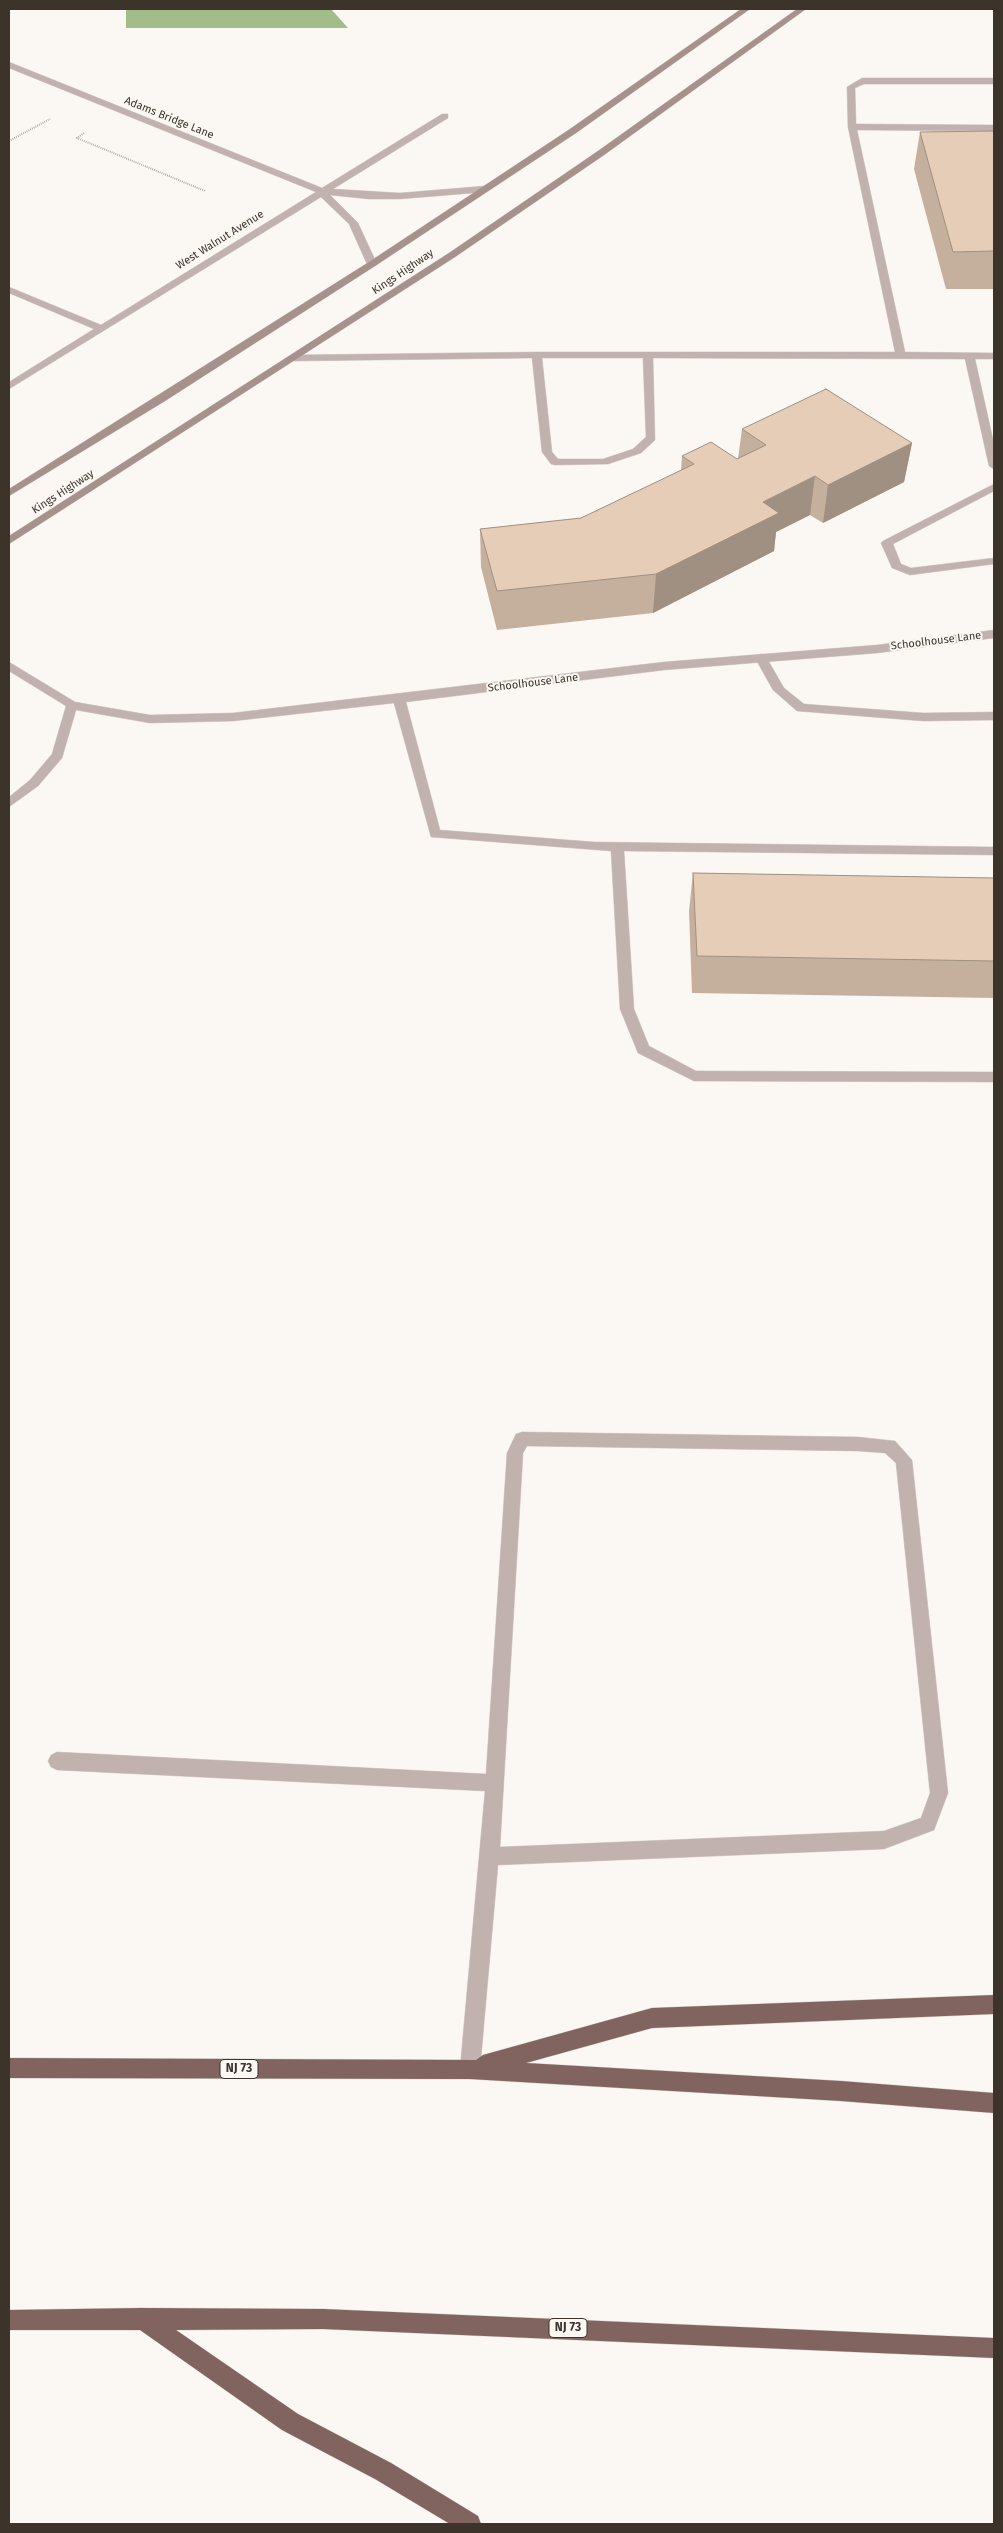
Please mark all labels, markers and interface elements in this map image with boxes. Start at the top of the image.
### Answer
street label: Adams Bridge Lane [122,94,216,142]
street label: West Walnut Avenue [174,208,266,272]
street label: Kings Highway [370,247,436,297]
street label: Kings Highway [29,467,97,517]
street label: Schoolhouse Lane [890,629,982,653]
street label: Schoolhouse Lane [487,671,579,695]
road number: NJ 73 [220,2060,258,2078]
road number: NJ 73 [549,2318,587,2338]

